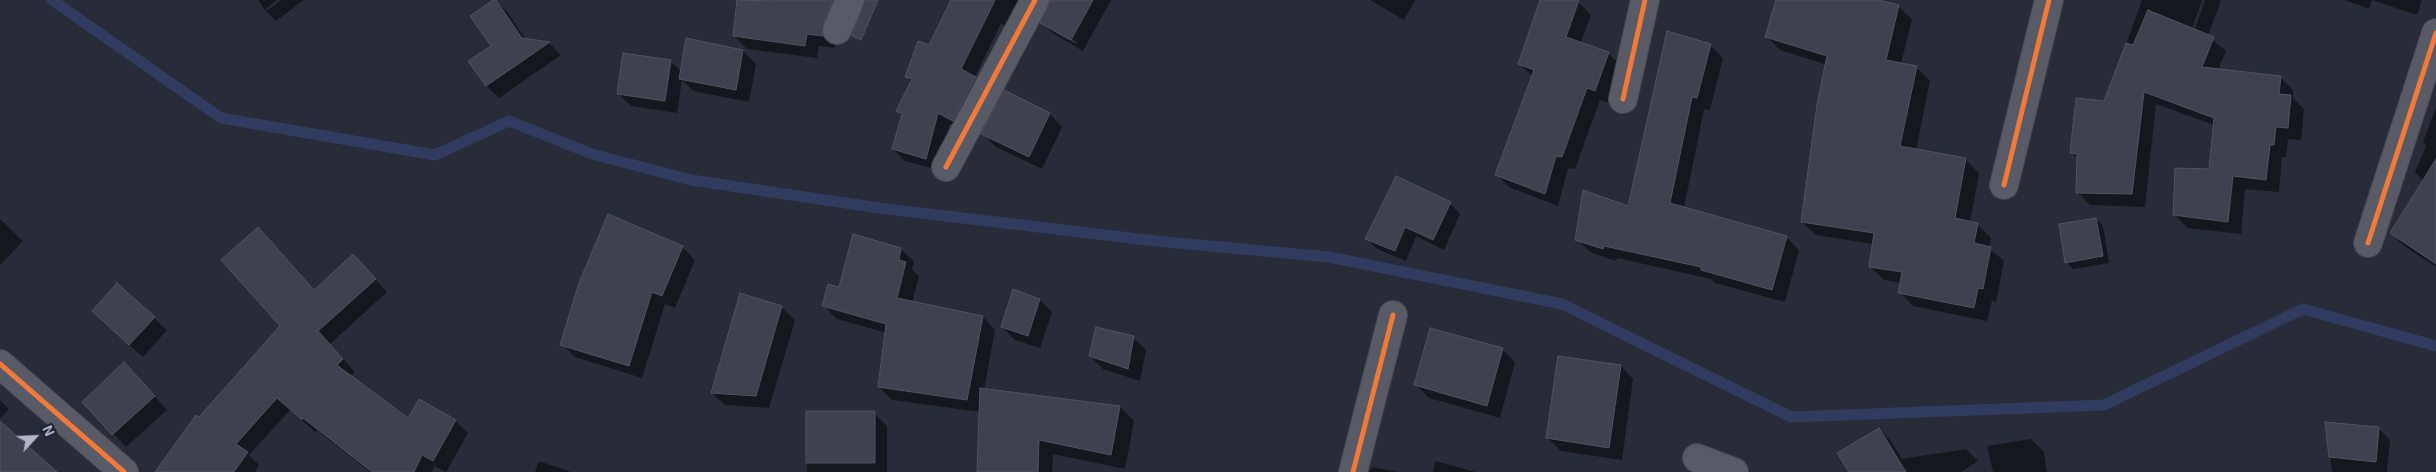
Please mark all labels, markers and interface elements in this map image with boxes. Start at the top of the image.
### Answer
north arrow [10,412,60,462]
text: N [39,422,59,439]

